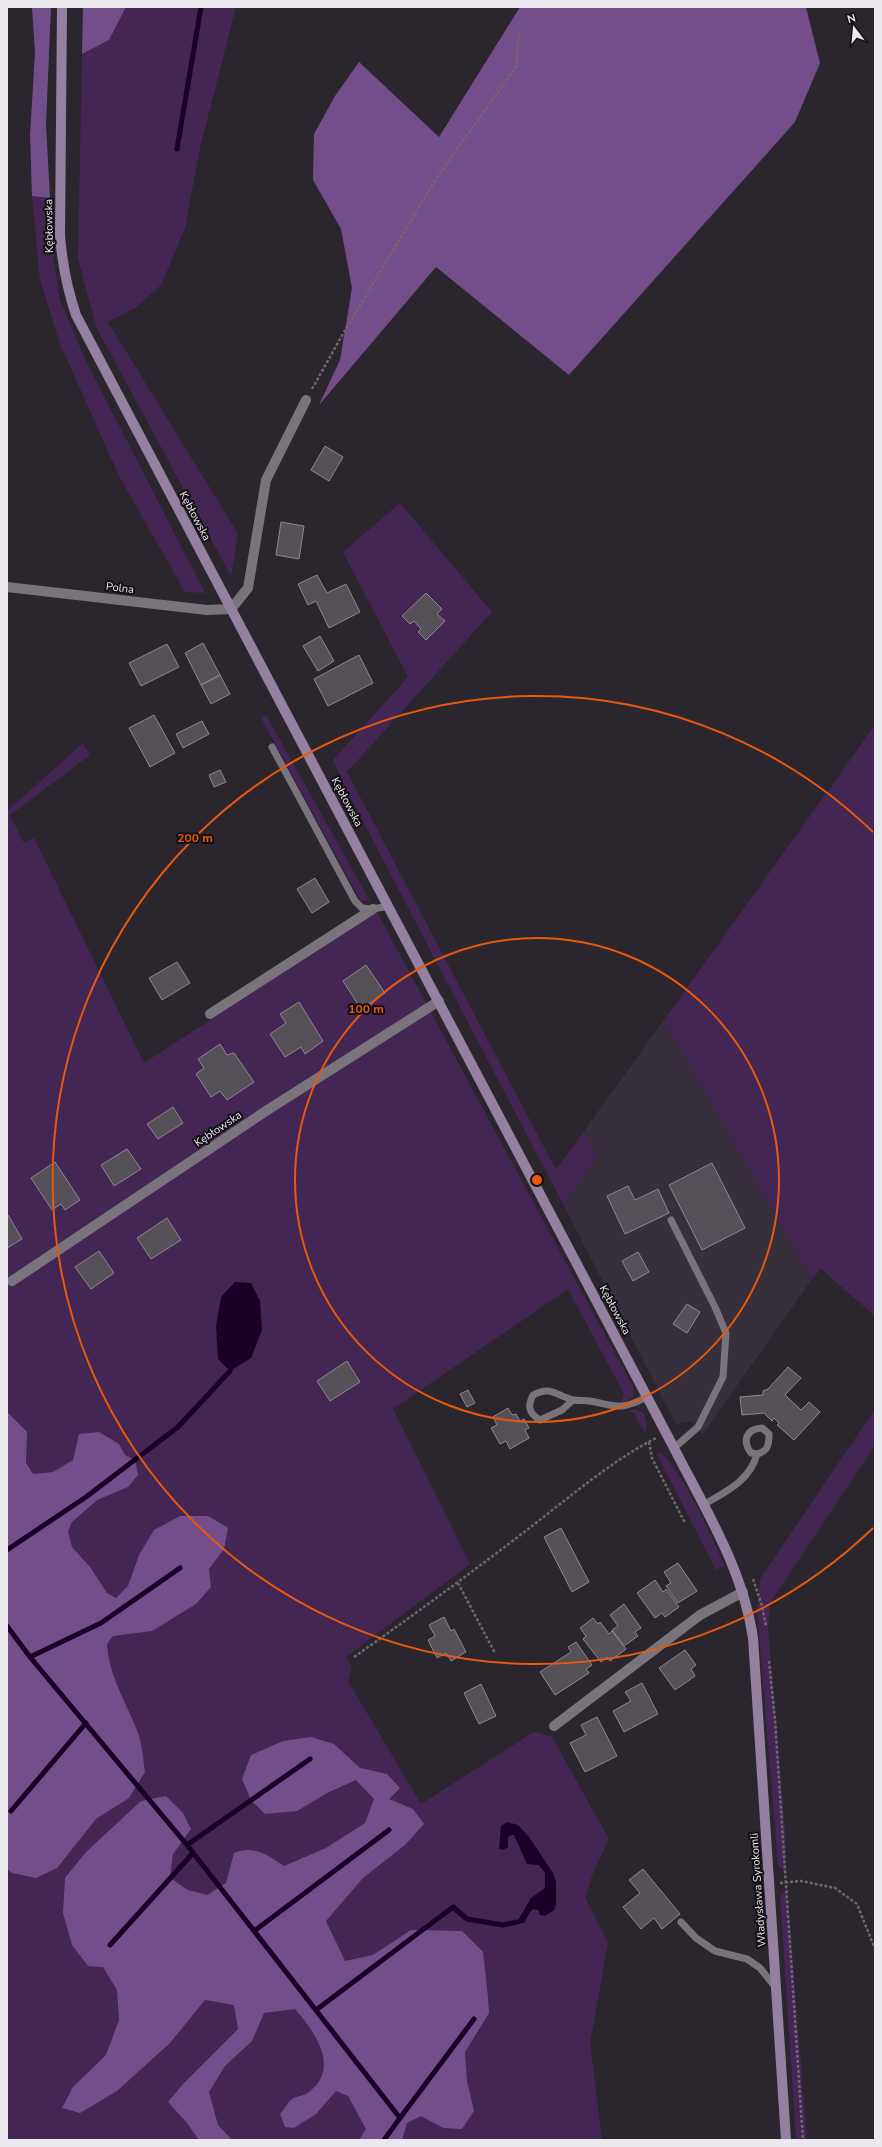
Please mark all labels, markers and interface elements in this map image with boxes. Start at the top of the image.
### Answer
north arrow [834,8,874,48]
text: N [845,11,857,27]
street label: Kębłowska [41,199,57,253]
street label: Kębłowska [176,489,214,543]
street label: Polna [105,579,135,597]
street label: Kębłowska [328,775,366,829]
text: 200 m [177,830,213,846]
text: 100 m [348,1001,384,1017]
street label: Kębłowska [191,1108,245,1150]
centre of rings [530,1173,544,1187]
street label: Kębłowska [596,1283,634,1337]
street label: Władysława Syrokomli [747,1832,769,1948]

